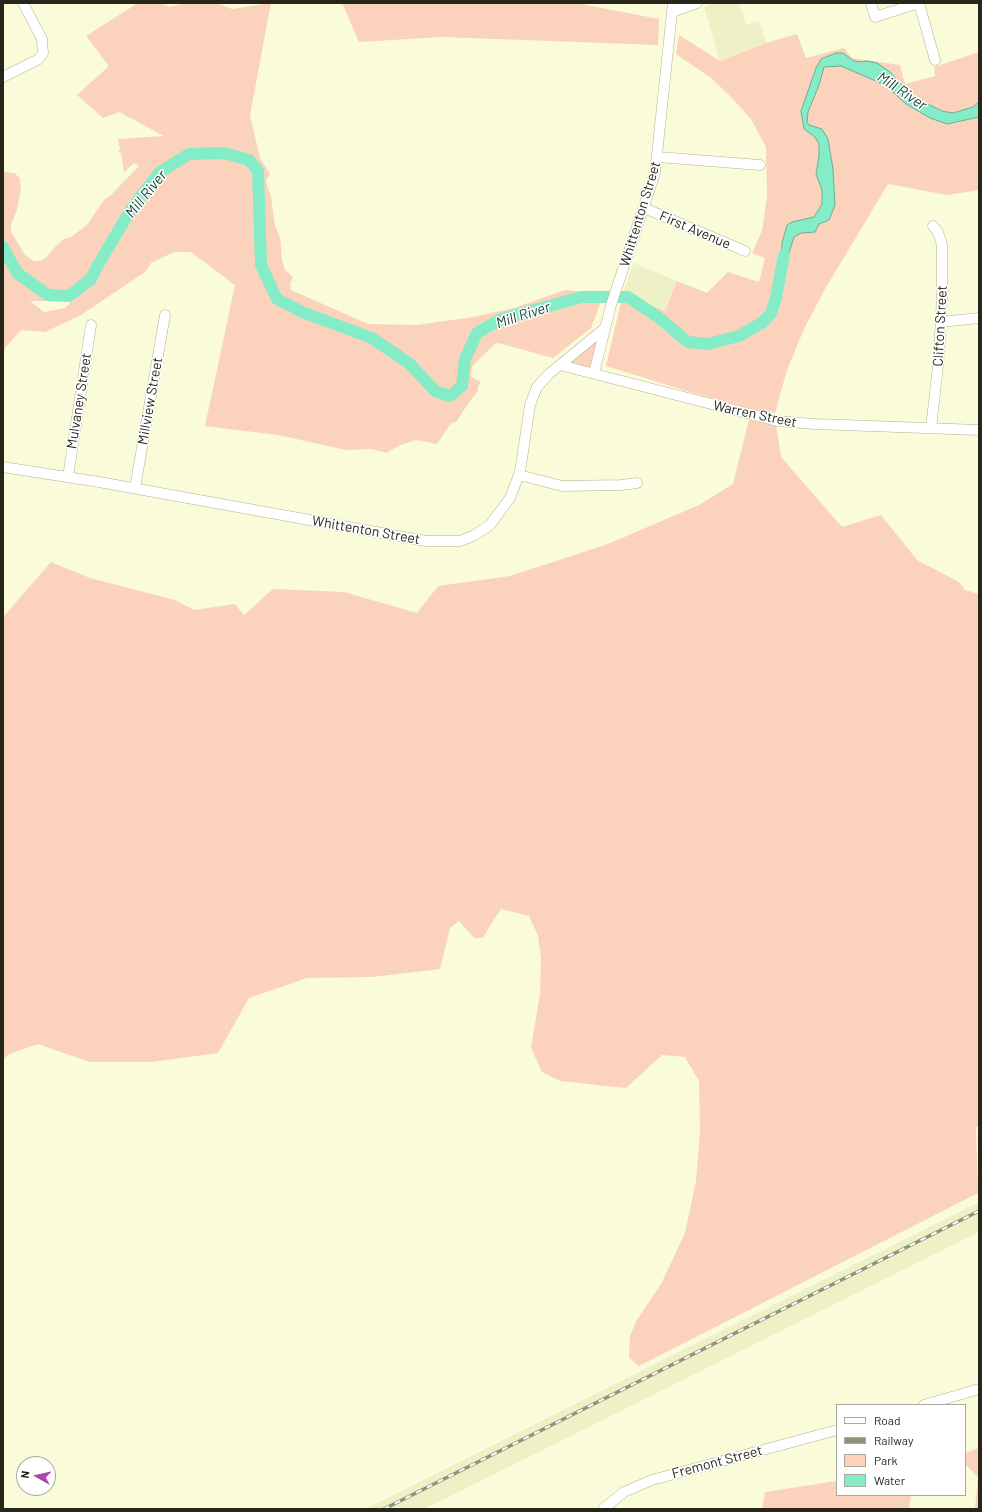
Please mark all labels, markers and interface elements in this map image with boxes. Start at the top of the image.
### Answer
water label: Mill River [874,68,930,114]
street label: Whittenton Street [616,159,664,269]
water label: Mill River [121,167,171,221]
street label: First Avenue [657,207,733,253]
street label: Clifton Street [929,285,951,367]
water label: Mill River [494,298,552,332]
street label: Mulvaney Street [63,352,95,450]
street label: Millview Street [134,356,166,446]
street label: Warren Street [712,397,798,431]
street label: Whittenton Street [311,512,421,548]
legend [836,1404,966,1496]
text: Road [874,1413,901,1427]
text: Railway [874,1433,913,1447]
street label: Fremont Street [670,1442,764,1482]
text: Park [874,1453,898,1467]
north arrow [16,1456,56,1496]
text: N [18,1470,32,1479]
text: Water [874,1473,905,1487]

